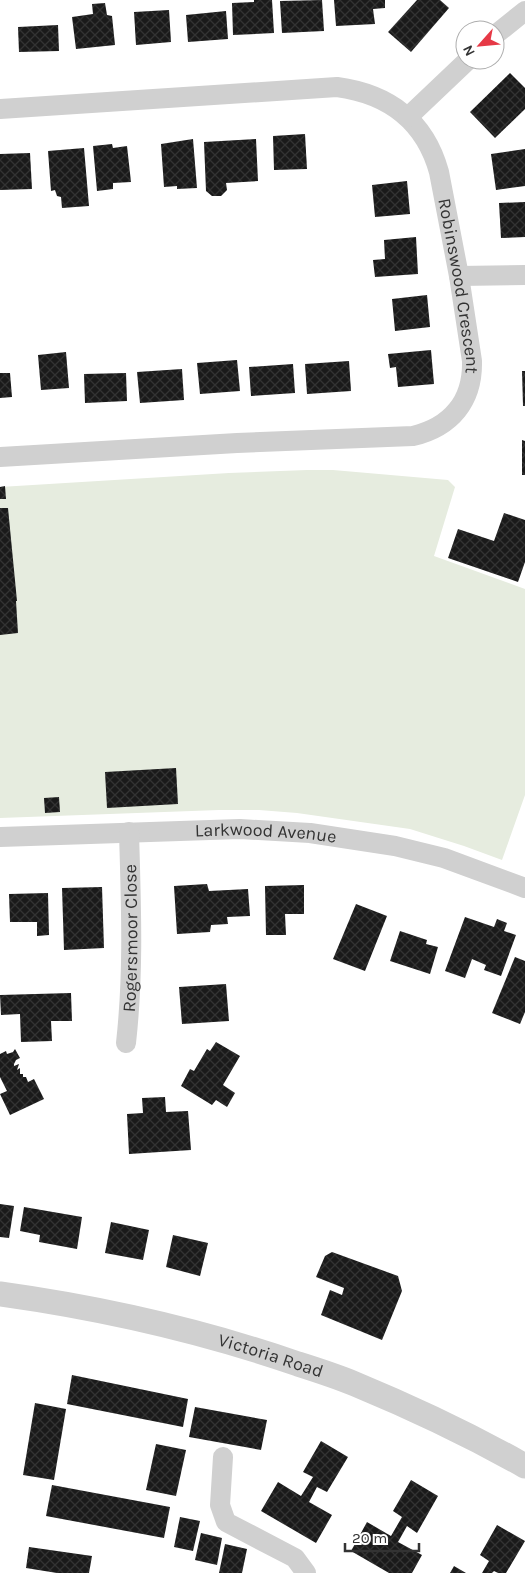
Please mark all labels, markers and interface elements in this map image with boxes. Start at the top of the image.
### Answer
north arrow [455,20,505,70]
text: N [459,42,479,59]
street label: Robinswood Crescent [433,196,483,375]
street label: Larkwood Avenue [195,818,338,848]
street label: Rogersmoor Close [118,864,142,1013]
street label: Victoria Road [216,1329,326,1382]
scale bar [345,1520,419,1552]
text: 20 m [352,1529,387,1547]

